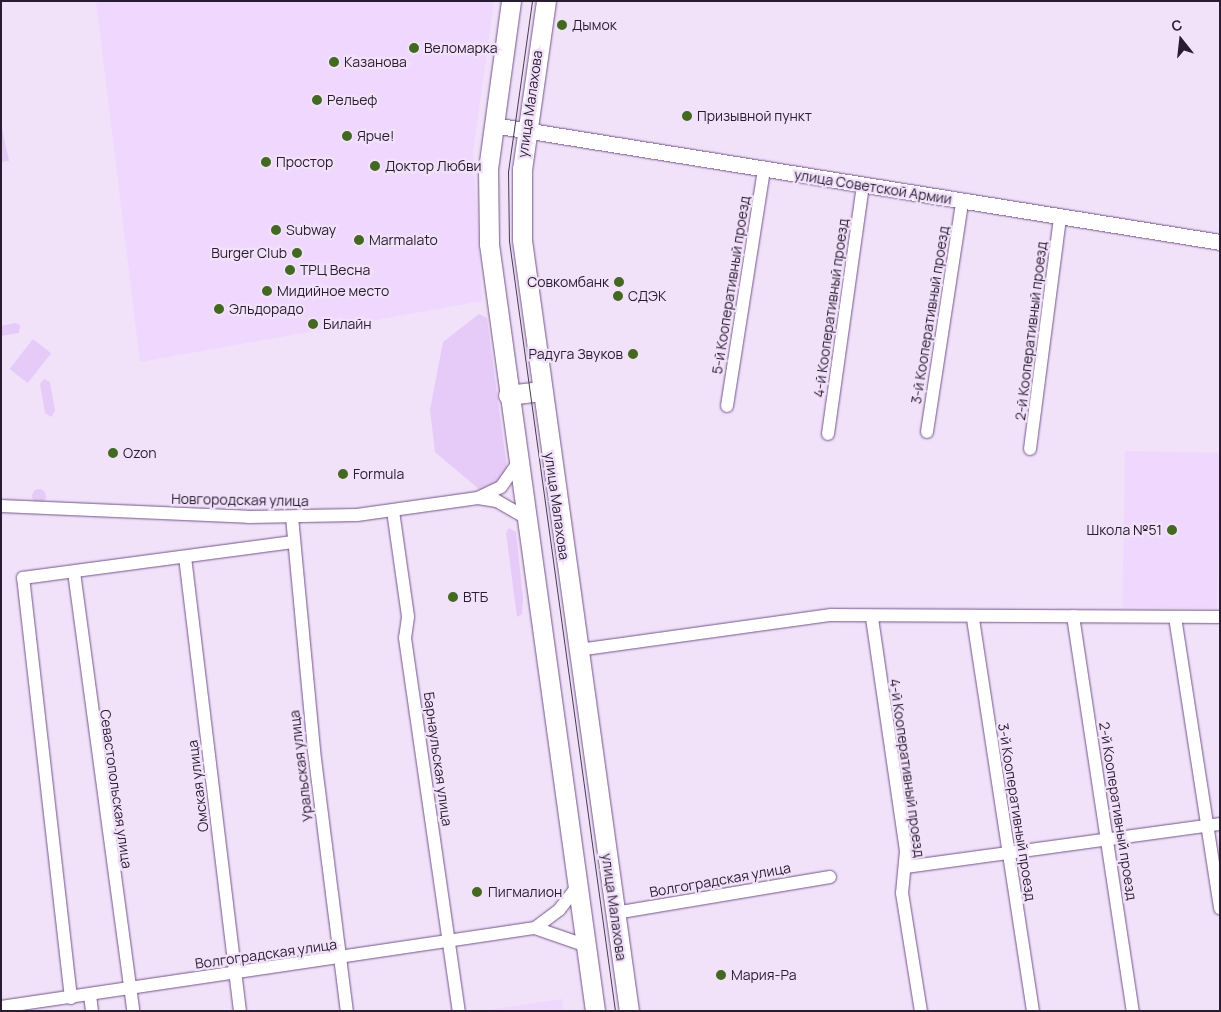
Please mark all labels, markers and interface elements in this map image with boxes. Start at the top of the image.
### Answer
north arrow [1156,15,1206,65]
text: С [1169,15,1184,36]
place label: Дымок [572,17,617,33]
marker: Дымок [556,19,568,31]
place label: Веломарка [424,40,498,56]
marker: Веломарка [408,42,420,54]
street label: улица Малахова [514,49,546,159]
place label: Казанова [344,54,407,70]
marker: Казанова [328,56,340,68]
place label: Рельеф [327,92,377,108]
marker: Рельеф [311,94,323,106]
place label: Призывной пункт [697,108,812,124]
marker: Призывной пункт [681,110,693,122]
place label: Ярче! [357,128,394,144]
marker: Ярче! [341,130,353,142]
place label: Простор [276,154,333,170]
marker: Простор [260,156,272,168]
place label: Доктор Любви [385,158,481,174]
marker: Доктор Любви [369,160,381,172]
street label: улица Советской Армии [793,166,953,208]
street label: 5-й Кооперативный проезд [709,195,753,375]
street label: 4-й Кооперативный проезд [810,218,852,398]
place label: Subway [286,222,336,238]
marker: Subway [270,224,282,236]
street label: 3-й Кооперативный проезд [908,225,952,405]
place label: Marmalato [369,232,438,248]
marker: Marmalato [353,234,365,246]
street label: 2-й Кооперативный проезд [1012,241,1050,421]
place label: Burger Club [211,245,287,261]
marker: Burger Club [291,247,303,259]
place label: ТРЦ Весна [300,262,370,278]
marker: ТРЦ Весна [284,264,296,276]
place label: Совкомбанк [527,274,609,290]
marker: Совкомбанк [613,276,625,288]
place label: Мидийное место [277,283,389,299]
marker: Мидийное место [261,285,273,297]
place label: СДЭК [628,288,666,304]
marker: СДЭК [612,290,624,302]
place label: Эльдорадо [229,301,304,317]
marker: Эльдорадо [213,303,225,315]
place label: Билайн [323,316,371,332]
marker: Билайн [307,318,319,330]
place label: Радуга Звуков [528,346,623,362]
marker: Радуга Звуков [627,348,639,360]
place label: Ozon [123,445,157,461]
marker: Ozon [107,447,119,459]
street label: улица Малахова [541,451,573,561]
place label: Formula [353,466,404,482]
marker: Formula [337,468,349,480]
street label: Новгородская улица [171,490,309,510]
place label: Школа №51 [1087,522,1162,538]
marker: Школа №51 [1166,524,1178,536]
place label: ВТБ [463,589,488,605]
marker: ВТБ [447,591,459,603]
street label: 4-й Кооперативный проезд [886,678,928,858]
street label: Барнаульская улица [420,691,456,827]
street label: Севастопольская улица [97,708,135,870]
street label: Уральская улица [286,709,316,823]
street label: 2-й Кооперативный проезд [1096,721,1140,901]
street label: 3-й Кооперативный проезд [995,722,1039,902]
street label: Омская улица [184,739,212,833]
street label: улица Малахова [598,852,630,962]
street label: Волгоградская улица [648,859,792,901]
place label: Пигмалион [488,884,562,900]
marker: Пигмалион [470,885,484,899]
street label: Волгоградская улица [194,936,338,972]
place label: Мария-Ра [731,967,797,983]
marker: Мария-Ра [715,969,727,981]

